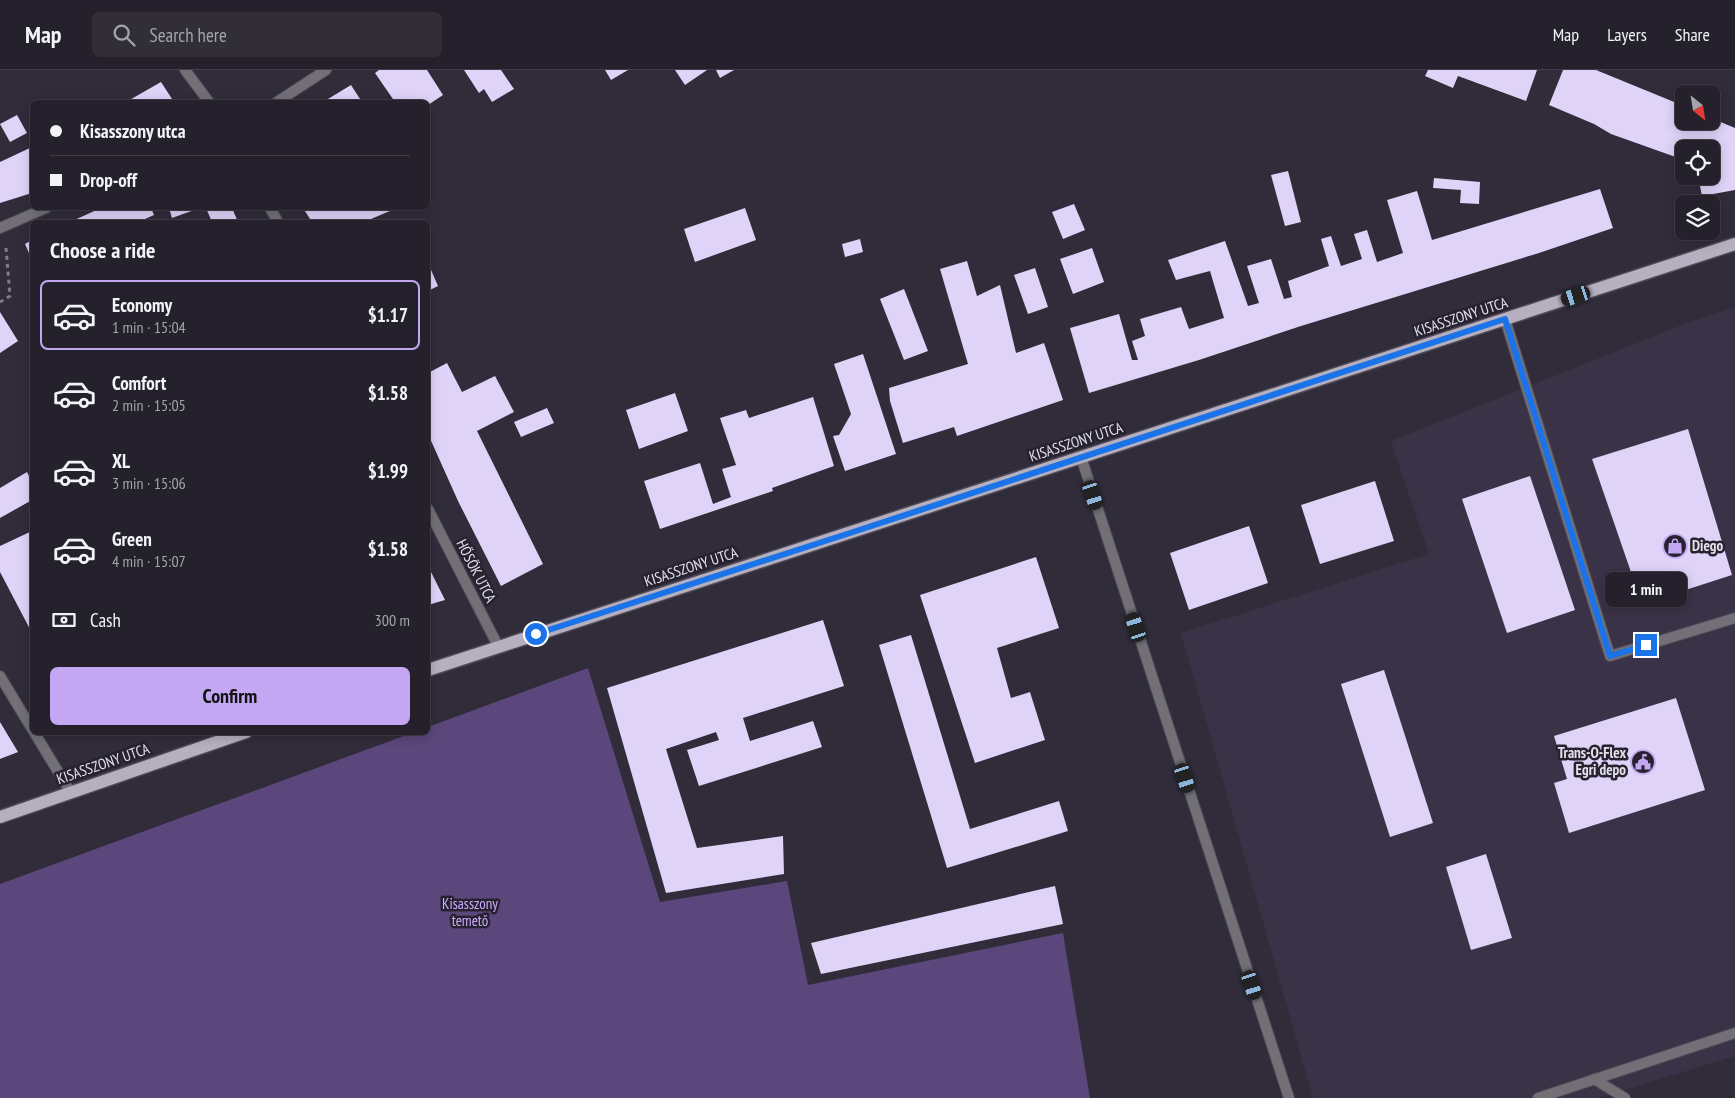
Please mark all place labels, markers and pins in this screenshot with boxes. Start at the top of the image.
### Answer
shop icon: Diego [1662,533,1688,559]
place label: Diego [1692,536,1723,555]
place label: Trans-O-Flex Egri depo [1558,743,1626,779]
public building icon: Trans-O-Flex Egri depo [1630,749,1656,775]

